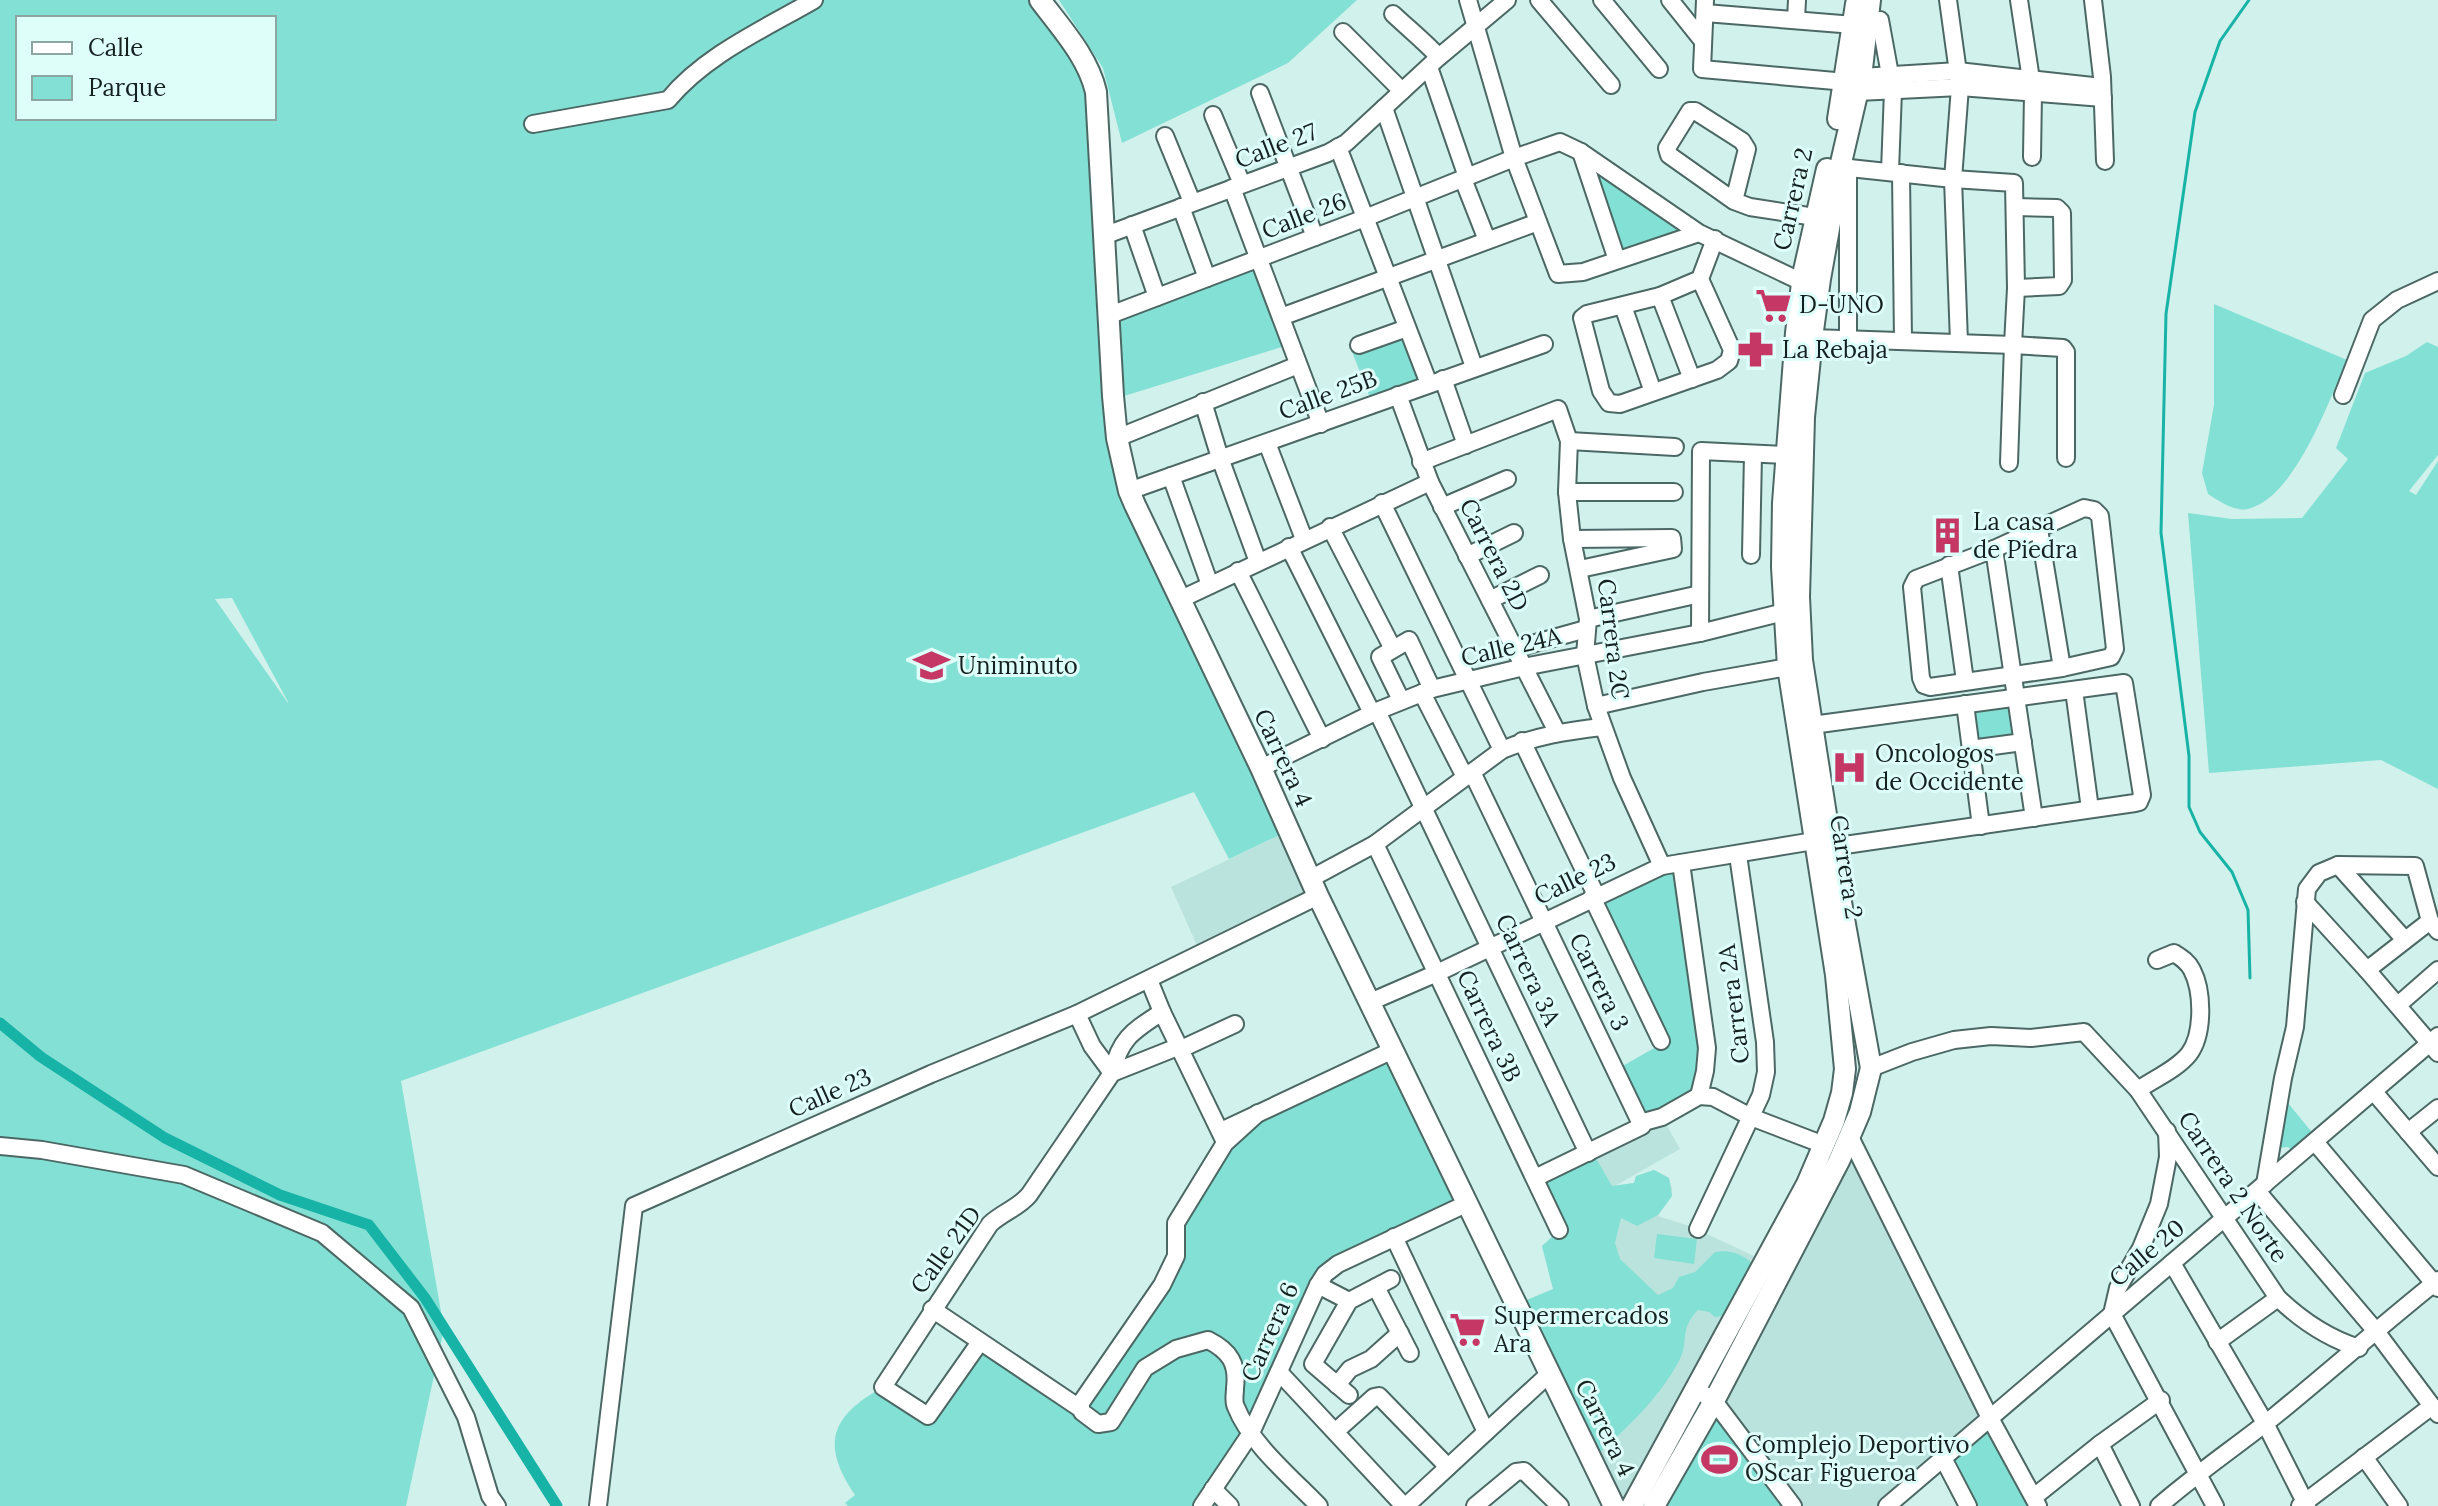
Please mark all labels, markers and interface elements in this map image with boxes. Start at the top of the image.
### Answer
legend [16,16,276,120]
text: Calle [88,32,143,63]
text: Parque [88,72,166,103]
street label: Calle 27 [1230,116,1321,175]
street label: Carrera 2 [1766,144,1819,253]
street label: Calle 26 [1257,185,1351,246]
supermarket icon: D-UNO [1754,286,1792,324]
place label: D-UNO [1799,289,1884,320]
pharmacy icon: La Rebaja [1737,331,1775,369]
place label: La Rebaja [1782,334,1888,365]
street label: Calle 25B [1274,362,1381,427]
street label: Carrera 2D [1453,493,1536,616]
place label: La casa de Piedra [1973,506,2078,565]
building icon: La casa de Piedra [1928,517,1966,555]
street label: Carrera 2C [1591,577,1636,701]
street label: Calle 24A [1458,620,1565,673]
school or university icon: Uniminuto [913,647,951,685]
place label: Uniminuto [958,650,1078,681]
street label: Carrera 4 [1247,704,1320,812]
place label: Oncologos de Occidente [1875,738,2024,797]
hospital icon: Oncologos de Occidente [1830,749,1868,787]
street label: Carrera 2 [1823,813,1870,921]
street label: Calle 23 [1529,845,1621,912]
street label: Carrera 3A [1489,909,1568,1032]
street label: Carrera 3 [1562,928,1636,1036]
street label: Carrera 2A [1711,942,1756,1065]
street label: Carrera 3B [1450,965,1529,1087]
street label: Calle 23 [784,1061,876,1124]
street label: Carrera 2 Norte [2171,1105,2295,1268]
street label: Calle 21D [903,1200,988,1300]
street label: Calle 20 [2103,1212,2191,1293]
street label: Carrera 6 [1234,1277,1305,1386]
place label: Supermercados Ara [1493,1300,1669,1359]
supermarket icon: Supermercados Ara [1449,1311,1487,1349]
street label: Carrera 4 [1569,1374,1642,1482]
place label: Complejo Deportivo OScar Figueroa [1745,1429,1970,1488]
sports icon: Complejo Deportivo OScar Figueroa [1700,1440,1738,1478]

